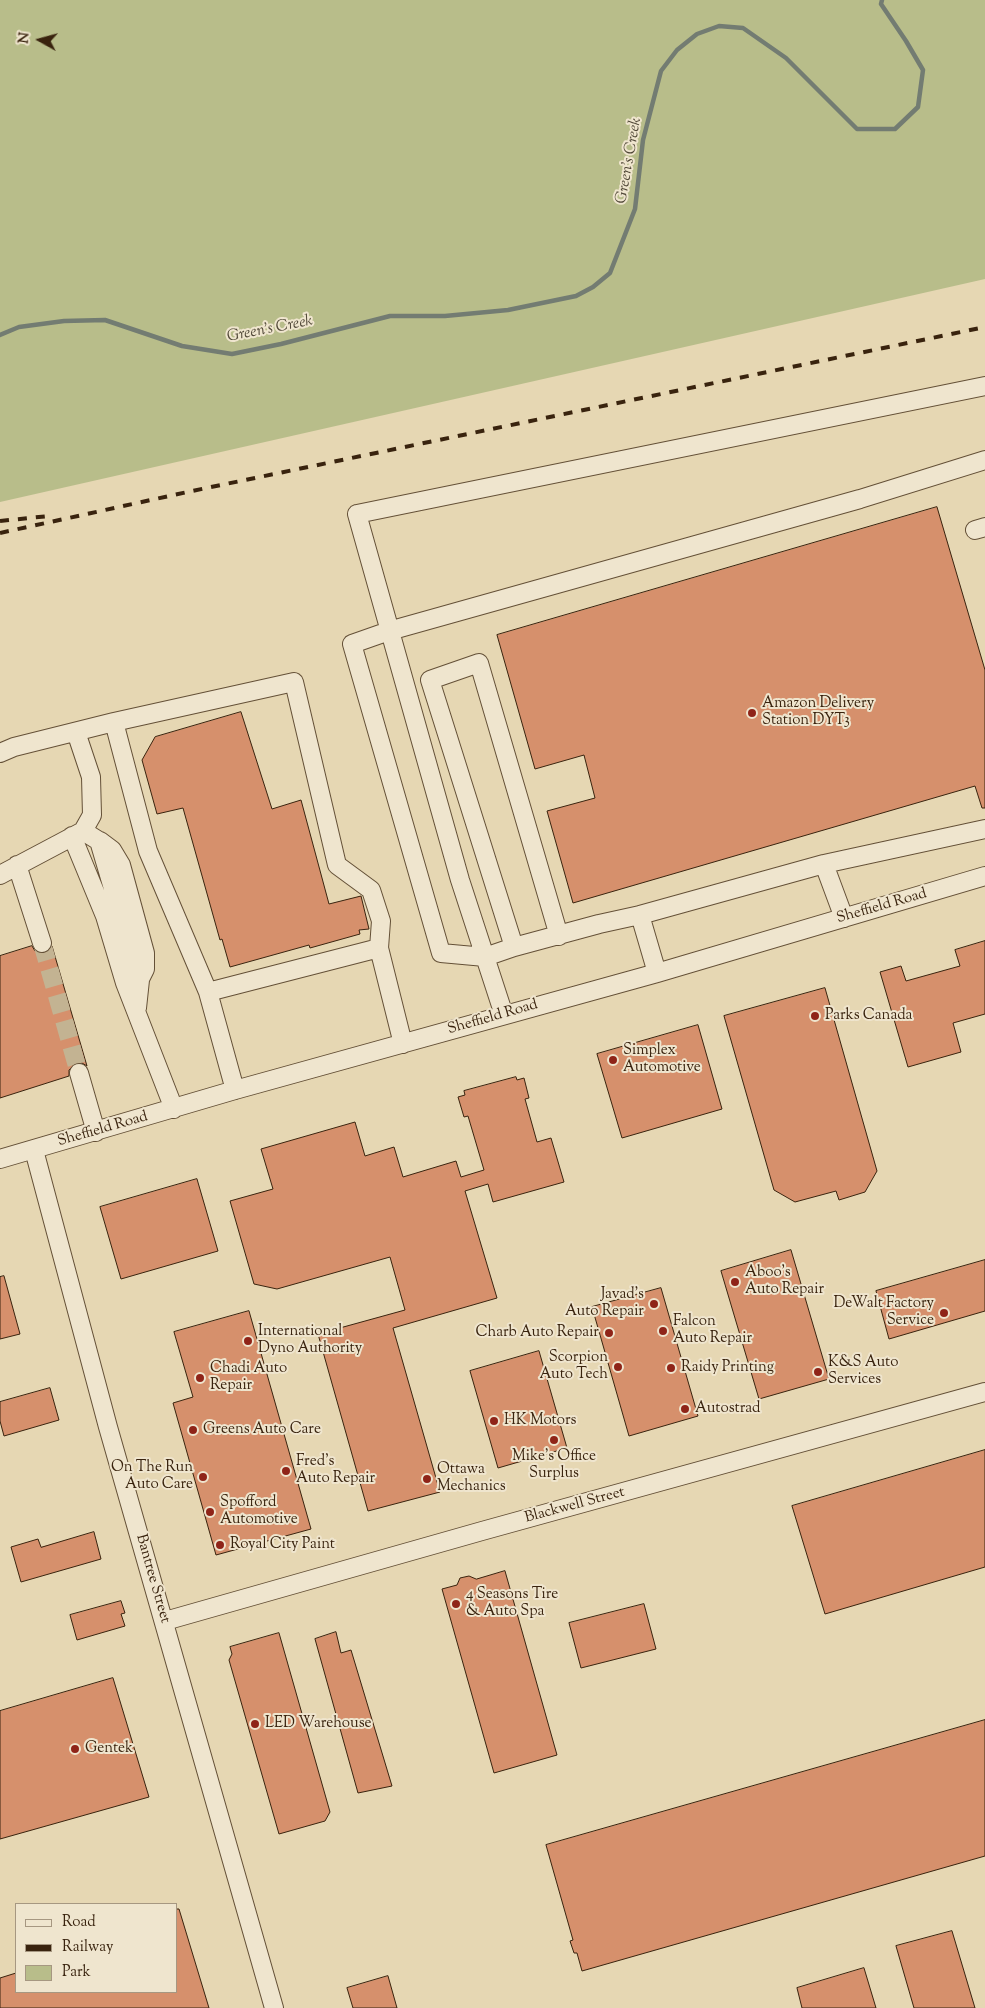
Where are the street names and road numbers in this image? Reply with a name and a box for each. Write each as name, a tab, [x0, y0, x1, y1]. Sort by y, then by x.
street label: Sheffield Road	[835, 886, 929, 928]
street label: Sheffield Road	[446, 997, 540, 1039]
street label: Sheffield Road	[56, 1109, 150, 1151]
street label: Blackwell Street	[523, 1484, 627, 1528]
street label: Bantree Street	[131, 1532, 173, 1626]

